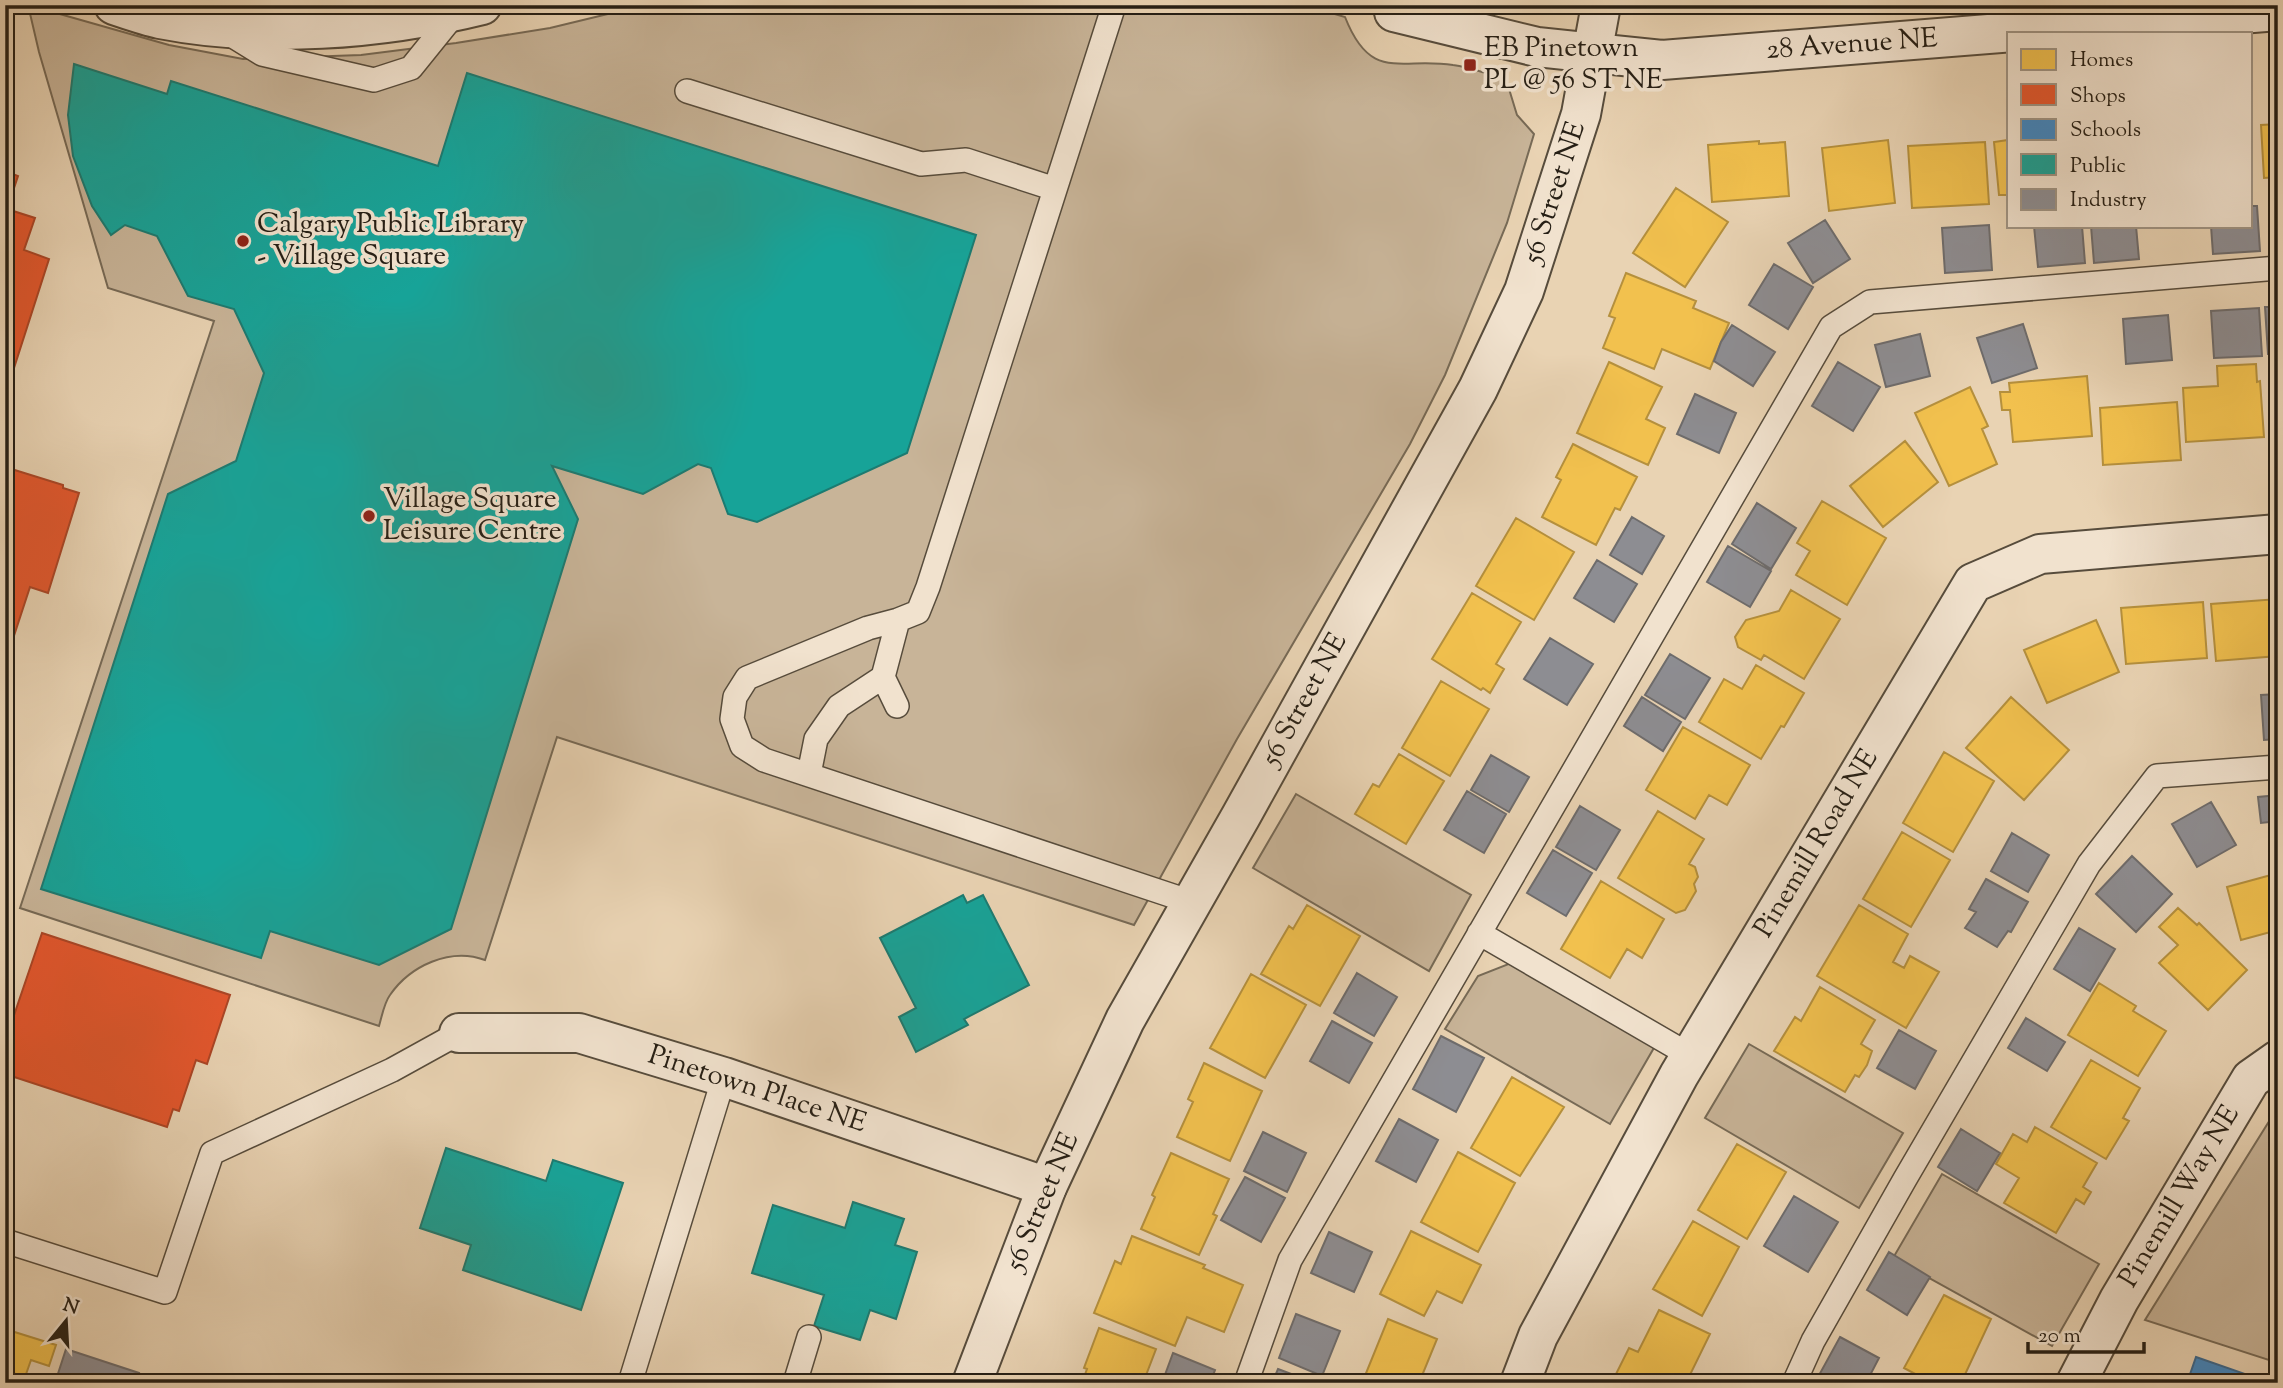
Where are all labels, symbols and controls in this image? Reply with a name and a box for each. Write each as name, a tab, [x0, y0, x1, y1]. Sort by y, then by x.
street label: 28 Avenue NE	[1765, 19, 1939, 71]
place label: EB Pinetown PL @ 56 ST NE	[1484, 29, 1663, 101]
legend	[2007, 32, 2252, 228]
text: Homes	[2070, 46, 2133, 76]
marker: EB Pinetown PL @ 56 ST NE	[1462, 57, 1478, 73]
text: Shops	[2070, 82, 2126, 112]
text: Schools	[2070, 116, 2141, 146]
street label: 56 Street NE	[1513, 117, 1597, 271]
text: Public	[2070, 152, 2126, 182]
text: Industry	[2070, 186, 2147, 216]
place label: Calgary Public Library - Village Square	[257, 205, 524, 277]
marker: Calgary Public Library - Village Square	[235, 233, 251, 249]
place label: Village Square Leisure Centre	[383, 480, 562, 552]
marker: Village Square Leisure Centre	[361, 508, 377, 524]
street label: 56 Street NE	[1251, 626, 1358, 776]
street label: Pinemill Road NE	[1745, 742, 1889, 946]
street label: Pinetown Place NE	[643, 1036, 871, 1144]
street label: Pinemill Way NE	[2110, 1098, 2250, 1296]
street label: 56 Street NE	[995, 1126, 1090, 1279]
north arrow	[32, 1286, 102, 1356]
text: N	[59, 1292, 82, 1322]
scale bar	[2028, 1311, 2143, 1355]
text: 20 m	[2038, 1322, 2081, 1352]

